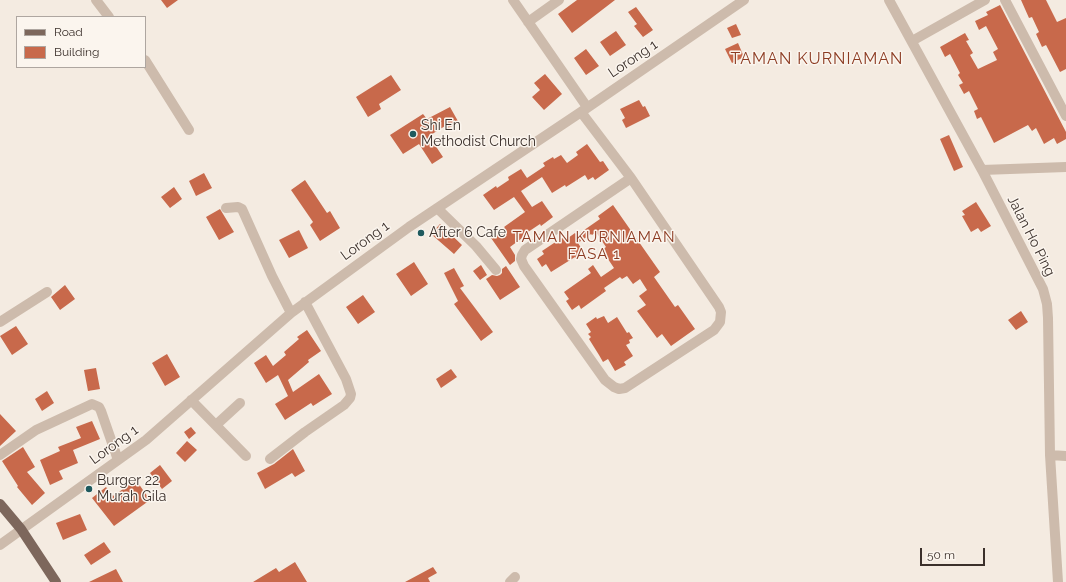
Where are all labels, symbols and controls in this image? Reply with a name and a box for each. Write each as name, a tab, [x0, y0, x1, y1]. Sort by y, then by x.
legend	[16, 16, 146, 68]
text: Road	[54, 25, 83, 39]
street label: Lorong 1	[605, 36, 661, 82]
text: Building	[54, 45, 100, 59]
district label: TAMAN KURNIAMAN	[731, 49, 903, 69]
place label: Shi En Methodist Church	[421, 118, 536, 150]
marker: Shi En Methodist Church	[408, 129, 418, 139]
street label: Jalan Ho Ping	[1004, 193, 1058, 279]
street label: Lorong 1	[338, 218, 392, 264]
place label: After 6 Cafe	[429, 225, 506, 241]
marker: After 6 Cafe	[416, 228, 426, 238]
district label: TAMAN KURNIAMAN FASA 1	[512, 228, 676, 263]
street label: Lorong 1	[87, 422, 141, 468]
place label: Burger 22 Murah Gila	[97, 473, 166, 506]
marker: Burger 22 Murah Gila	[84, 484, 94, 494]
scale bar	[922, 540, 987, 566]
text: 50 m	[927, 548, 955, 562]

